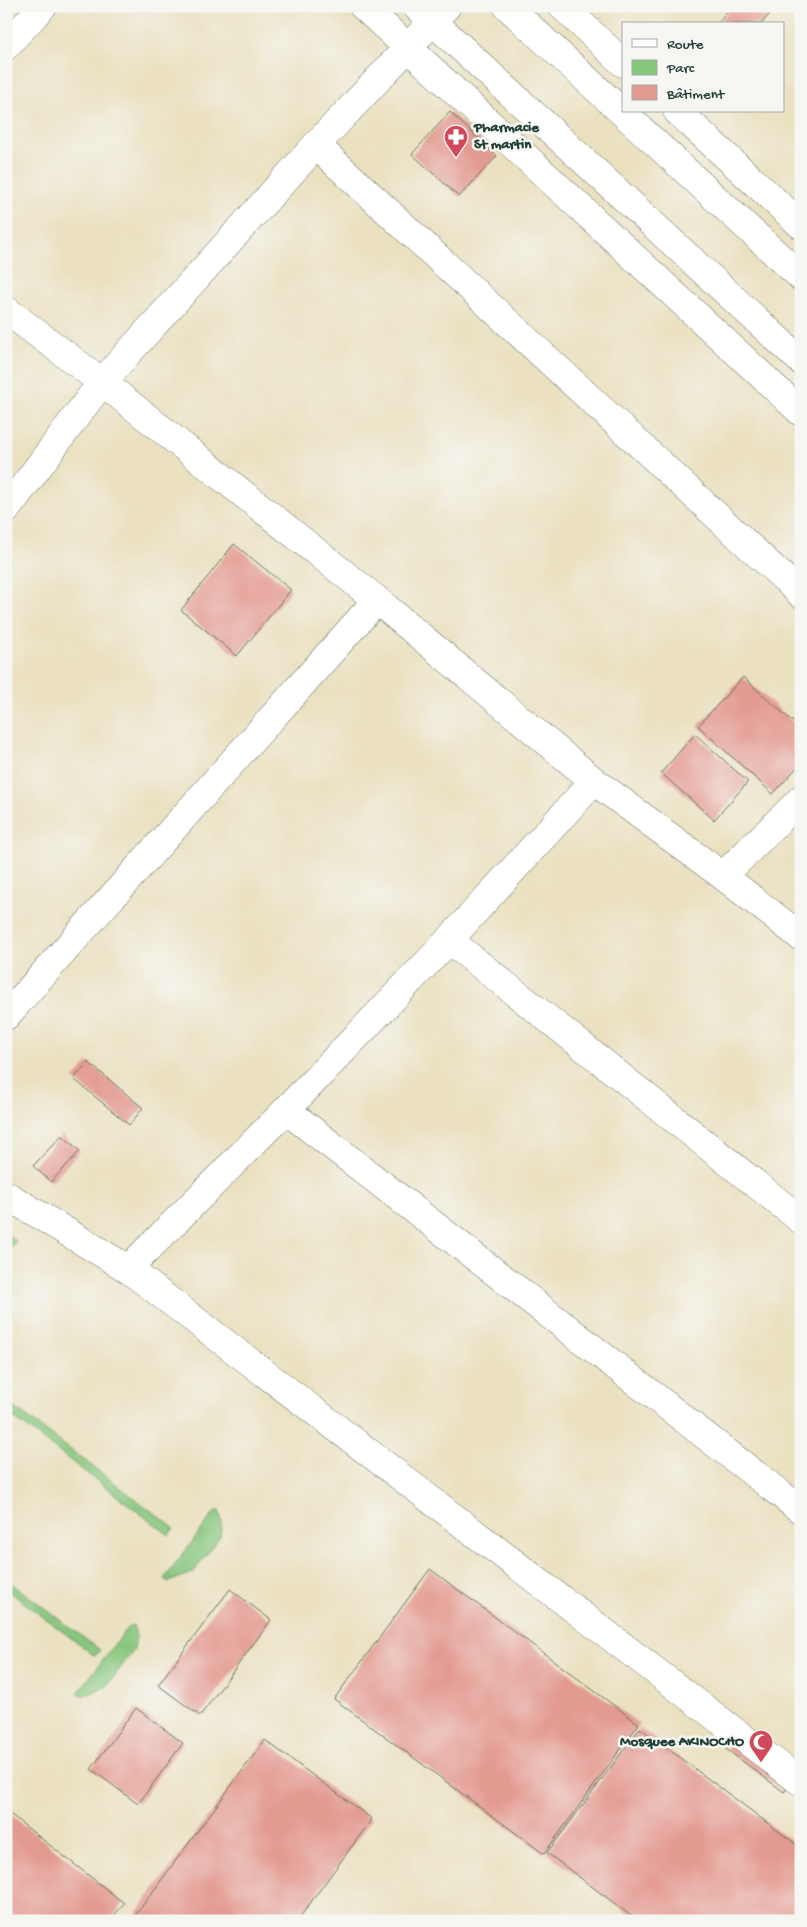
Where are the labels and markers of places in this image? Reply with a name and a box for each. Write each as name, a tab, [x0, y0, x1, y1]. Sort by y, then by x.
place label: Pharmacie St martin	[473, 119, 540, 154]
pharmacy icon: Pharmacie St martin	[443, 124, 469, 158]
mosque icon: Mosquee AKINOCHO	[748, 1729, 774, 1763]
place label: Mosquee AKINOCHO	[620, 1733, 745, 1751]

